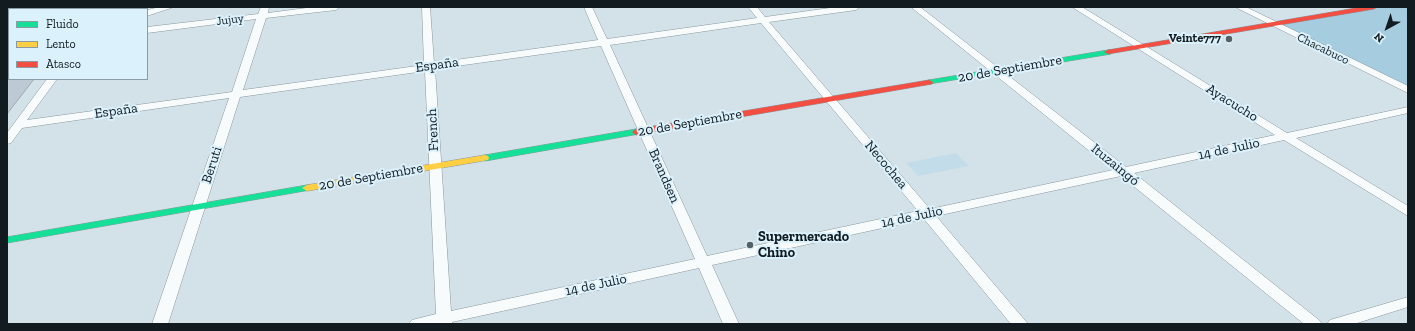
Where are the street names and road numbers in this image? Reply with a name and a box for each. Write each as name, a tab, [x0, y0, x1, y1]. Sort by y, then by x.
street label: Jujuy	[215, 11, 245, 29]
street label: Chacabuco	[1294, 30, 1352, 68]
street label: 20 de Septiembre	[957, 52, 1063, 86]
street label: España	[414, 54, 460, 76]
street label: Ayacucho	[1203, 80, 1261, 126]
street label: España	[93, 100, 139, 122]
street label: 20 de Septiembre	[637, 106, 743, 140]
street label: French	[423, 108, 443, 152]
street label: 14 de Julio	[1197, 134, 1261, 164]
street label: Necochea	[861, 137, 911, 193]
street label: Ituzaingó	[1087, 140, 1143, 190]
street label: Beruti	[198, 144, 226, 186]
street label: Brandsen	[645, 146, 683, 206]
street label: 20 de Septiembre	[318, 160, 424, 194]
street label: 14 de Julio	[880, 202, 944, 232]
street label: 14 de Julio	[564, 270, 628, 300]

